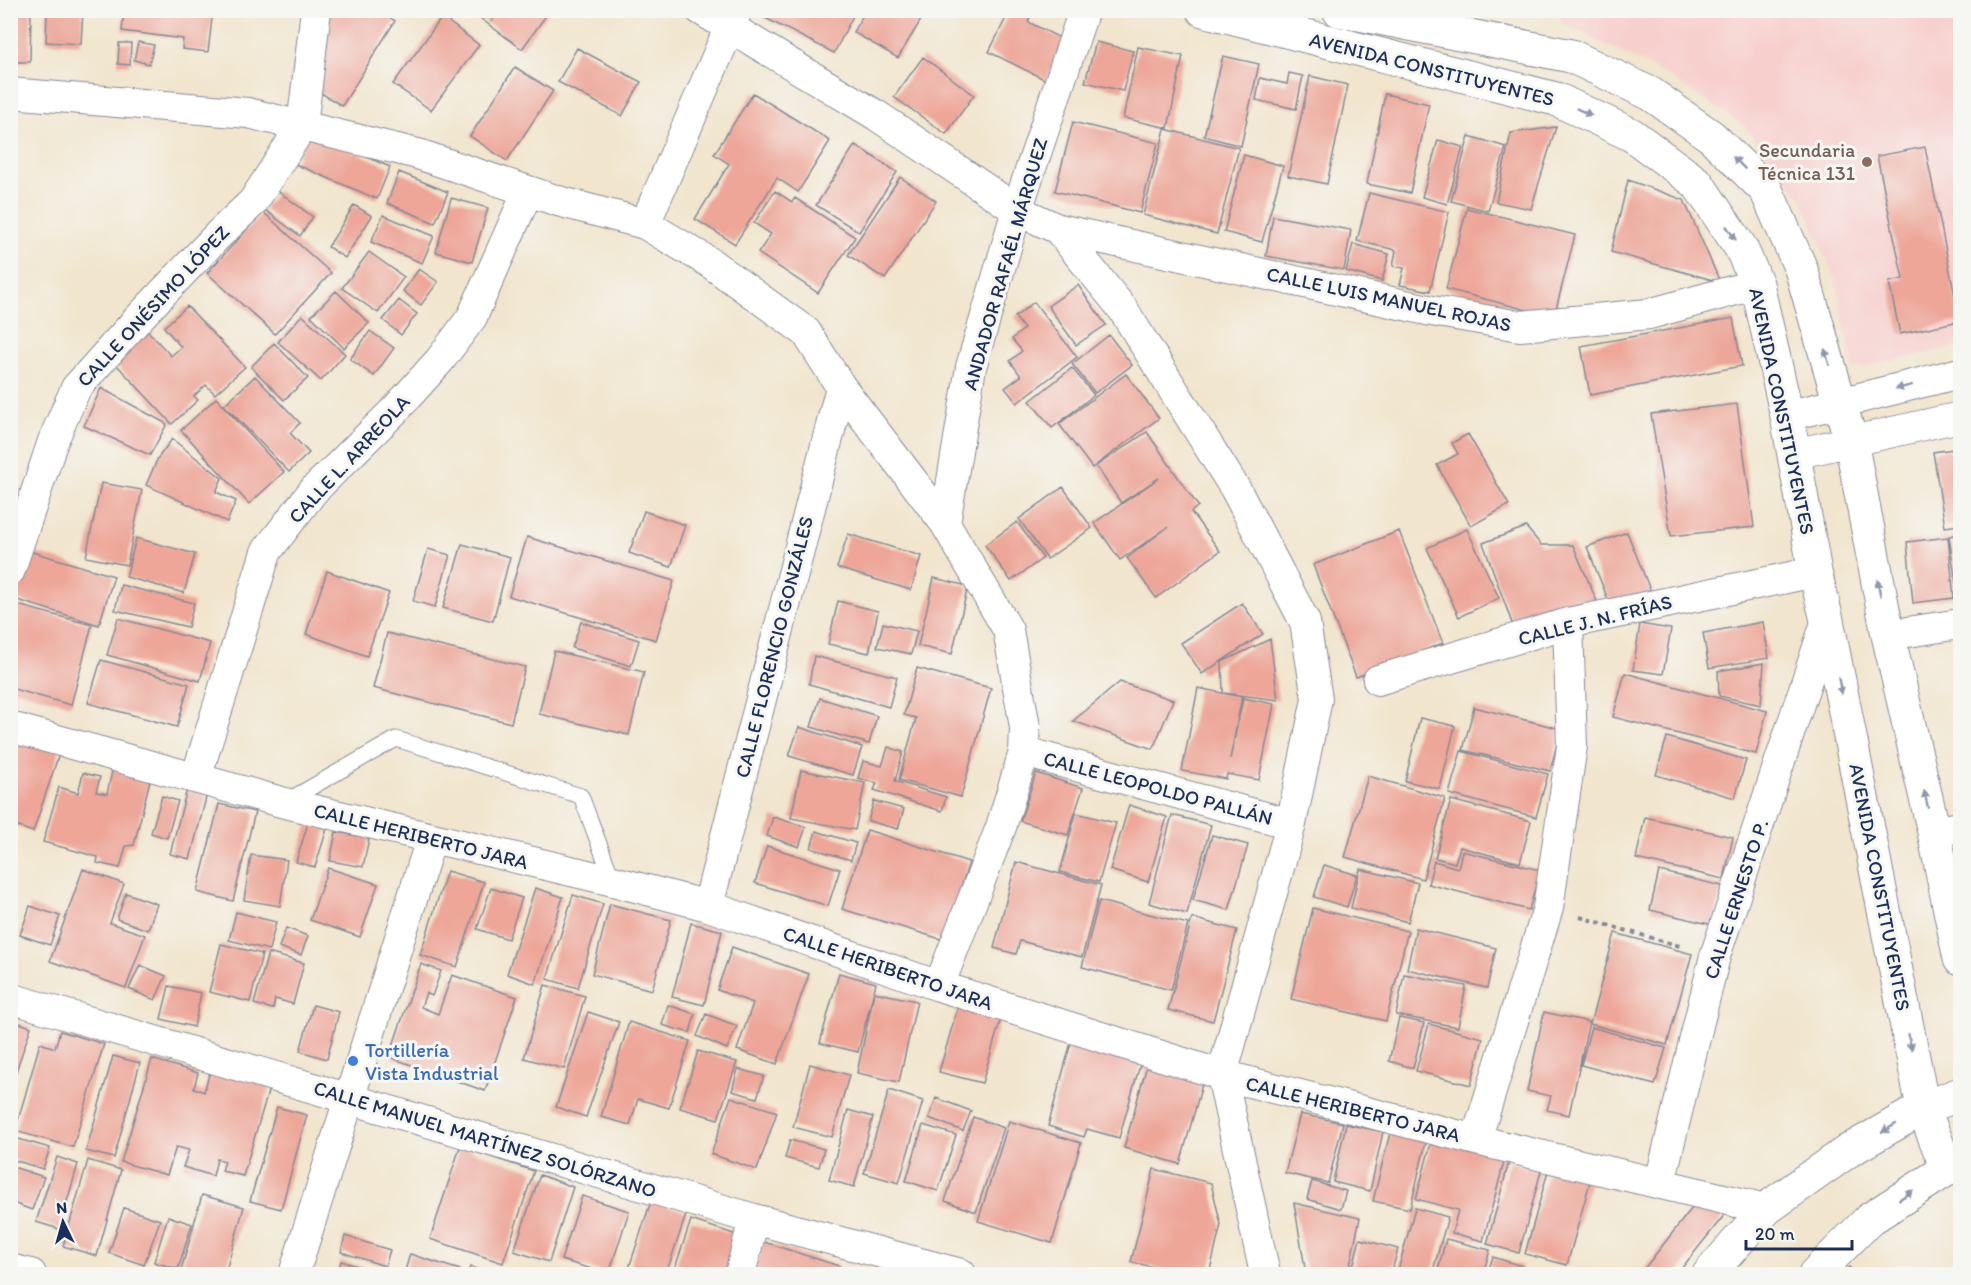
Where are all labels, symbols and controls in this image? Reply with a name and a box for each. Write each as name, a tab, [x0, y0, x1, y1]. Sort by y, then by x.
street label: AVENIDA CONSTITUYENTES	[1307, 27, 1557, 111]
one-way arrow	[1575, 108, 1592, 117]
street label: ANDADOR RAFAÉL MÁRQUEZ	[957, 134, 1053, 393]
place label: Secundaria Técnica 131	[1758, 138, 1855, 185]
marker: Secundaria Técnica 131	[1860, 155, 1874, 169]
one-way arrow	[1732, 157, 1746, 171]
street label: CALLE ONÉSIMO LÓPEZ	[72, 220, 234, 392]
one-way arrow	[1725, 225, 1737, 241]
street label: CALLE LUIS MANUEL ROJAS	[1264, 261, 1514, 337]
street label: AVENIDA CONSTITUYENTES	[1744, 286, 1820, 536]
one-way arrow	[1822, 348, 1831, 366]
one-way arrow	[1895, 383, 1913, 393]
street label: CALLE L. ARREOLA	[283, 390, 415, 528]
street label: CALLE FLORENCIO GONZÁLES	[730, 514, 818, 780]
one-way arrow	[1874, 578, 1883, 597]
street label: CALLE J. N. FRÍAS	[1516, 589, 1674, 651]
one-way arrow	[1836, 677, 1845, 696]
street label: CALLE LEOPOLDO PALLÁN	[1041, 746, 1275, 830]
street label: AVENIDA CONSTITUYENTES	[1844, 761, 1916, 1013]
one-way arrow	[1921, 789, 1931, 808]
street label: CALLE HERIBERTO JARA	[311, 798, 531, 874]
street label: CALLE ERNESTO P.	[1699, 816, 1773, 982]
street label: CALLE HERIBERTO JARA	[780, 921, 996, 1015]
one-way arrow	[1906, 1033, 1915, 1052]
place label: Tortillería Vista Industrial	[365, 1038, 499, 1085]
marker: Tortillería Vista Industrial	[346, 1054, 360, 1068]
street label: CALLE HERIBERTO JARA	[1243, 1071, 1463, 1147]
street label: CALLE MANUEL MARTÍNEZ SOLÓRZANO	[311, 1075, 659, 1203]
one-way arrow	[1881, 1122, 1897, 1133]
one-way arrow	[1898, 1189, 1914, 1201]
north arrow	[33, 1192, 93, 1252]
text: N	[56, 1198, 68, 1217]
scale bar	[1746, 1213, 1852, 1251]
text: 20 m	[1755, 1223, 1795, 1245]

